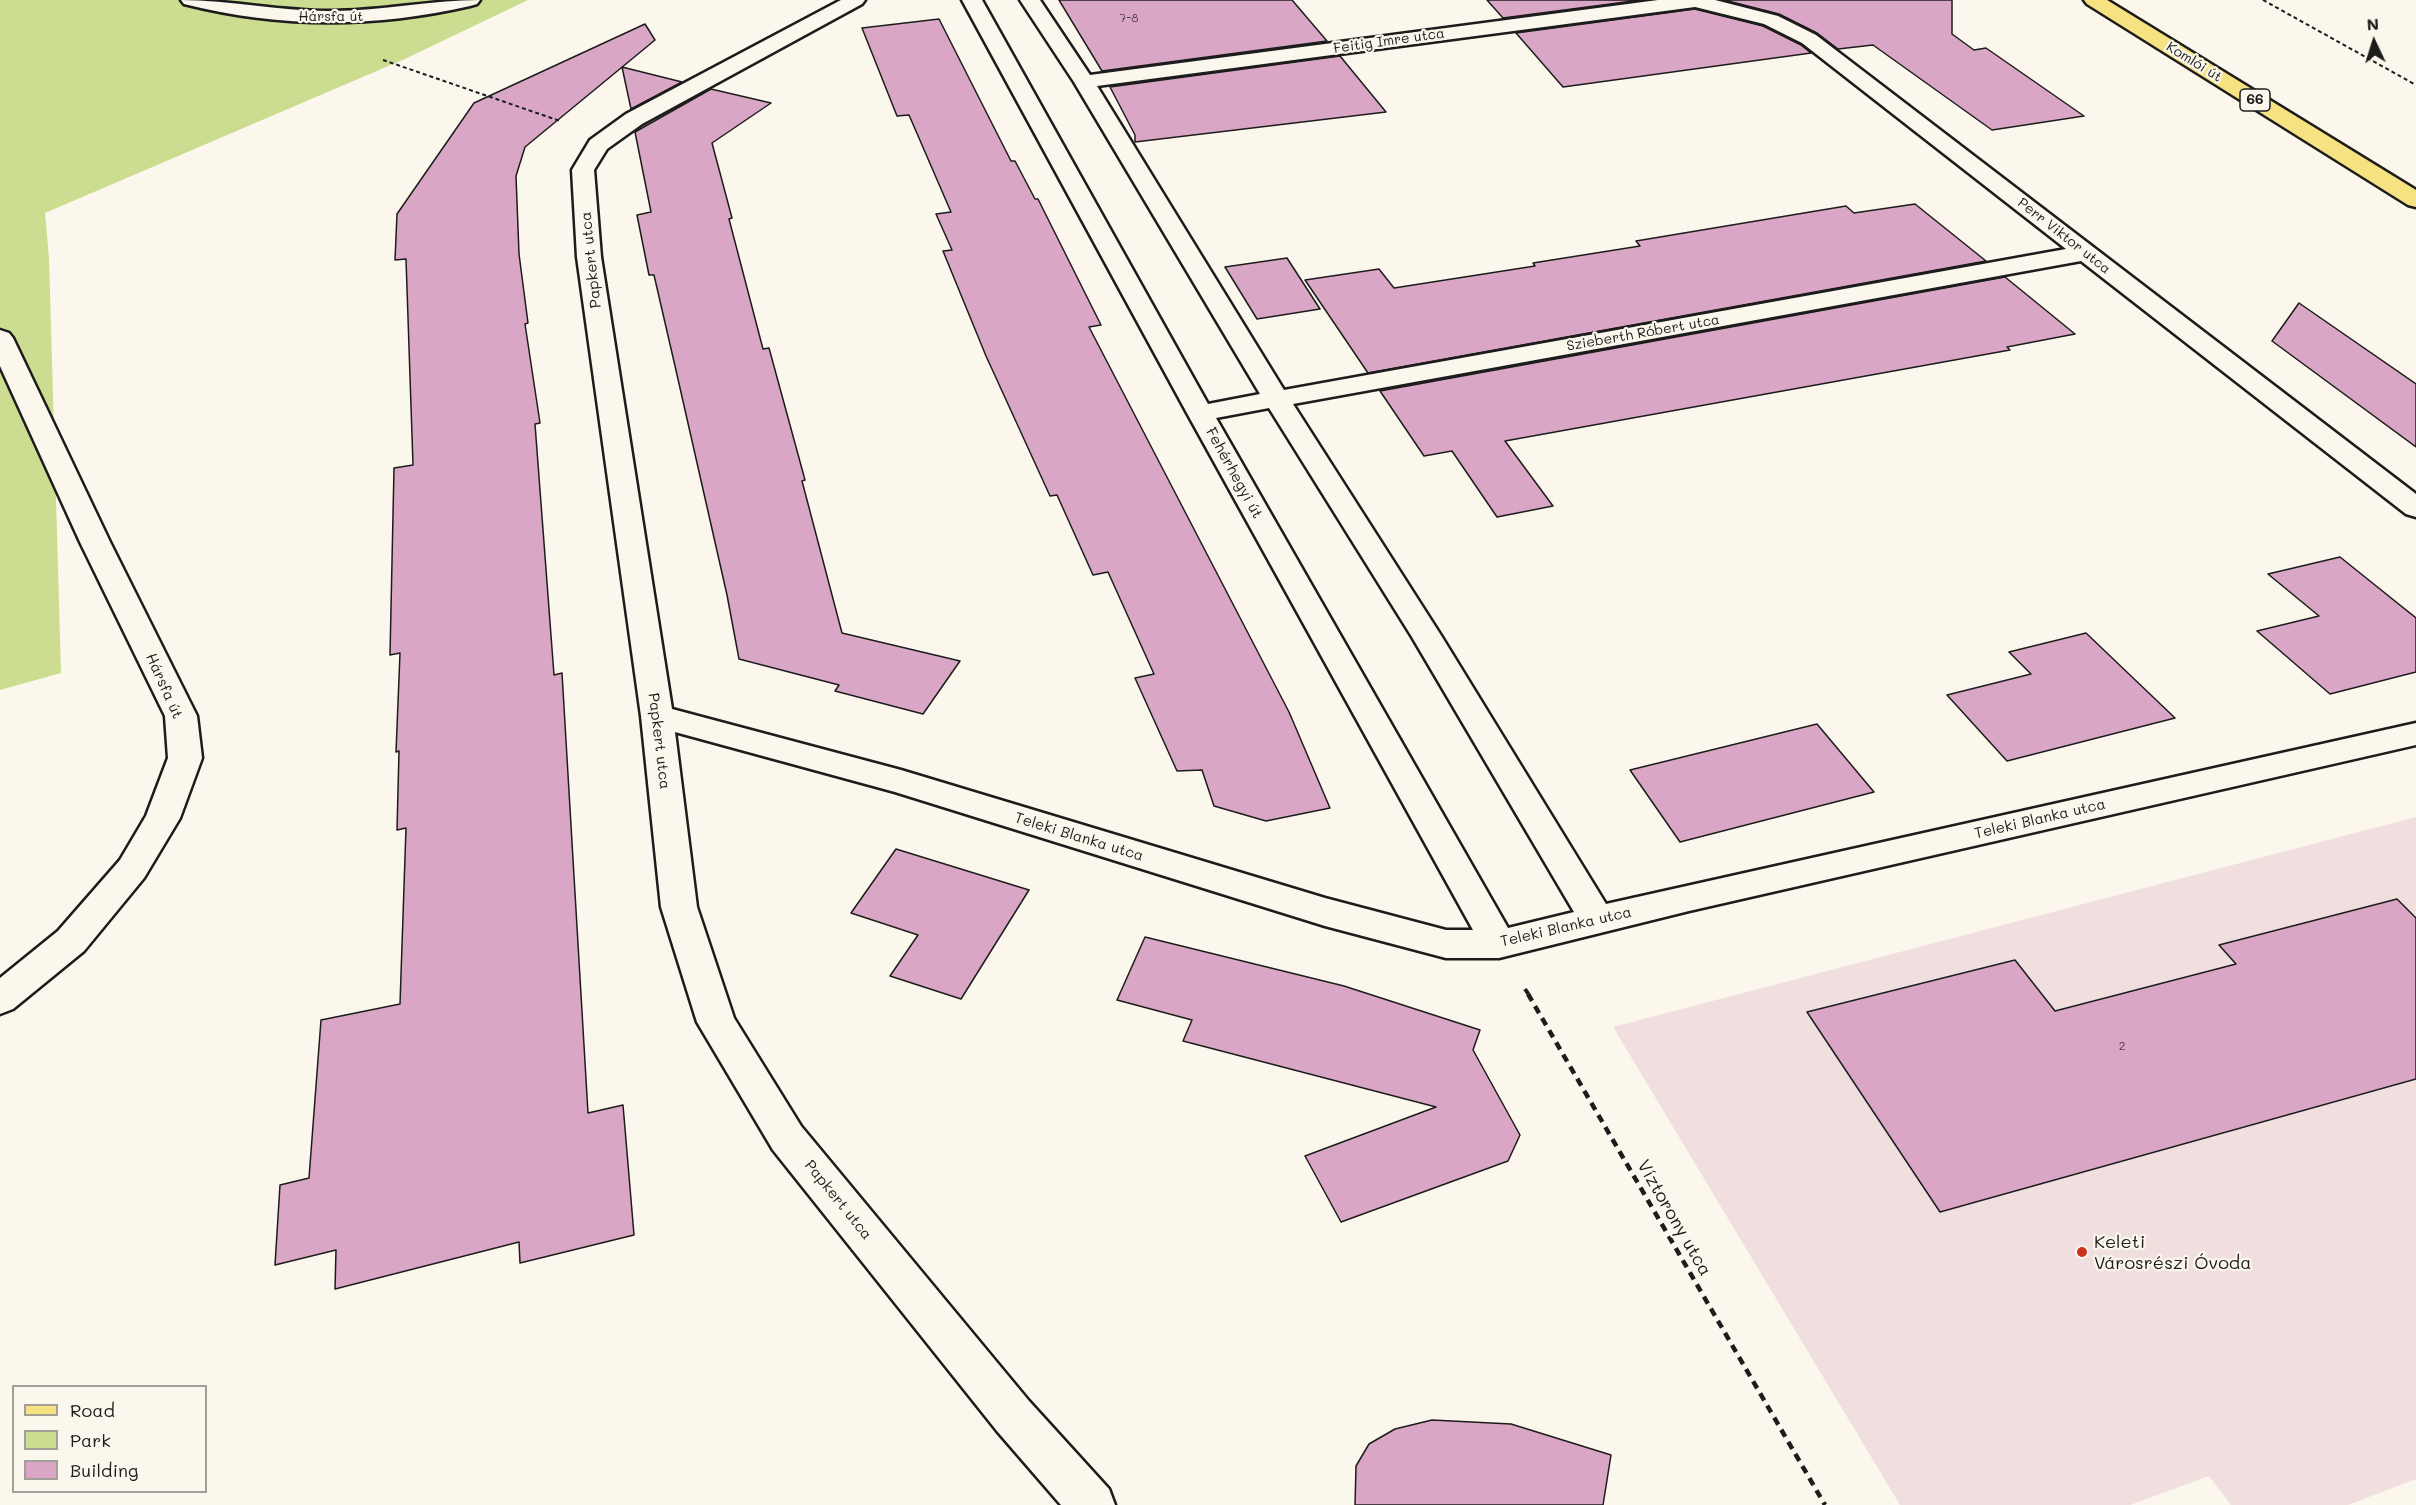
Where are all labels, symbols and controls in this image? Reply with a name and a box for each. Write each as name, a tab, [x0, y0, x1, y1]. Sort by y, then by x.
street label: Hársfa út	[298, 9, 364, 25]
house number: 7-8	[1120, 11, 1138, 25]
north arrow	[2344, 12, 2404, 72]
text: N	[2366, 13, 2380, 34]
street label: Feitig Imre utca	[1332, 25, 1446, 57]
street label: Komlói út	[2163, 38, 2225, 86]
road number: 66	[2240, 89, 2270, 111]
street label: Perr Viktor utca	[2014, 195, 2114, 277]
street label: Papkert utca	[577, 211, 605, 309]
street label: Szieberth Róbert utca	[1565, 311, 1721, 355]
street label: Fehérhegyi út	[1202, 424, 1266, 522]
street label: Hársfa út	[142, 651, 186, 721]
street label: Papkert utca	[644, 692, 674, 790]
street label: Teleki Blanka utca	[1973, 795, 2107, 843]
street label: Teleki Blanka utca	[1012, 809, 1146, 865]
street label: Teleki Blanka utca	[1499, 903, 1633, 951]
house number: 2	[2119, 1039, 2125, 1053]
street label: Víztorony utca	[1632, 1156, 1716, 1280]
street label: Papkert utca	[801, 1157, 875, 1243]
place label: Keleti Városrészi Óvoda	[2094, 1231, 2251, 1274]
marker: Keleti Városrészi Óvoda	[2075, 1245, 2089, 1259]
legend	[12, 1385, 207, 1493]
text: Road	[70, 1398, 115, 1422]
text: Park	[70, 1428, 111, 1452]
text: Building	[70, 1458, 138, 1482]

